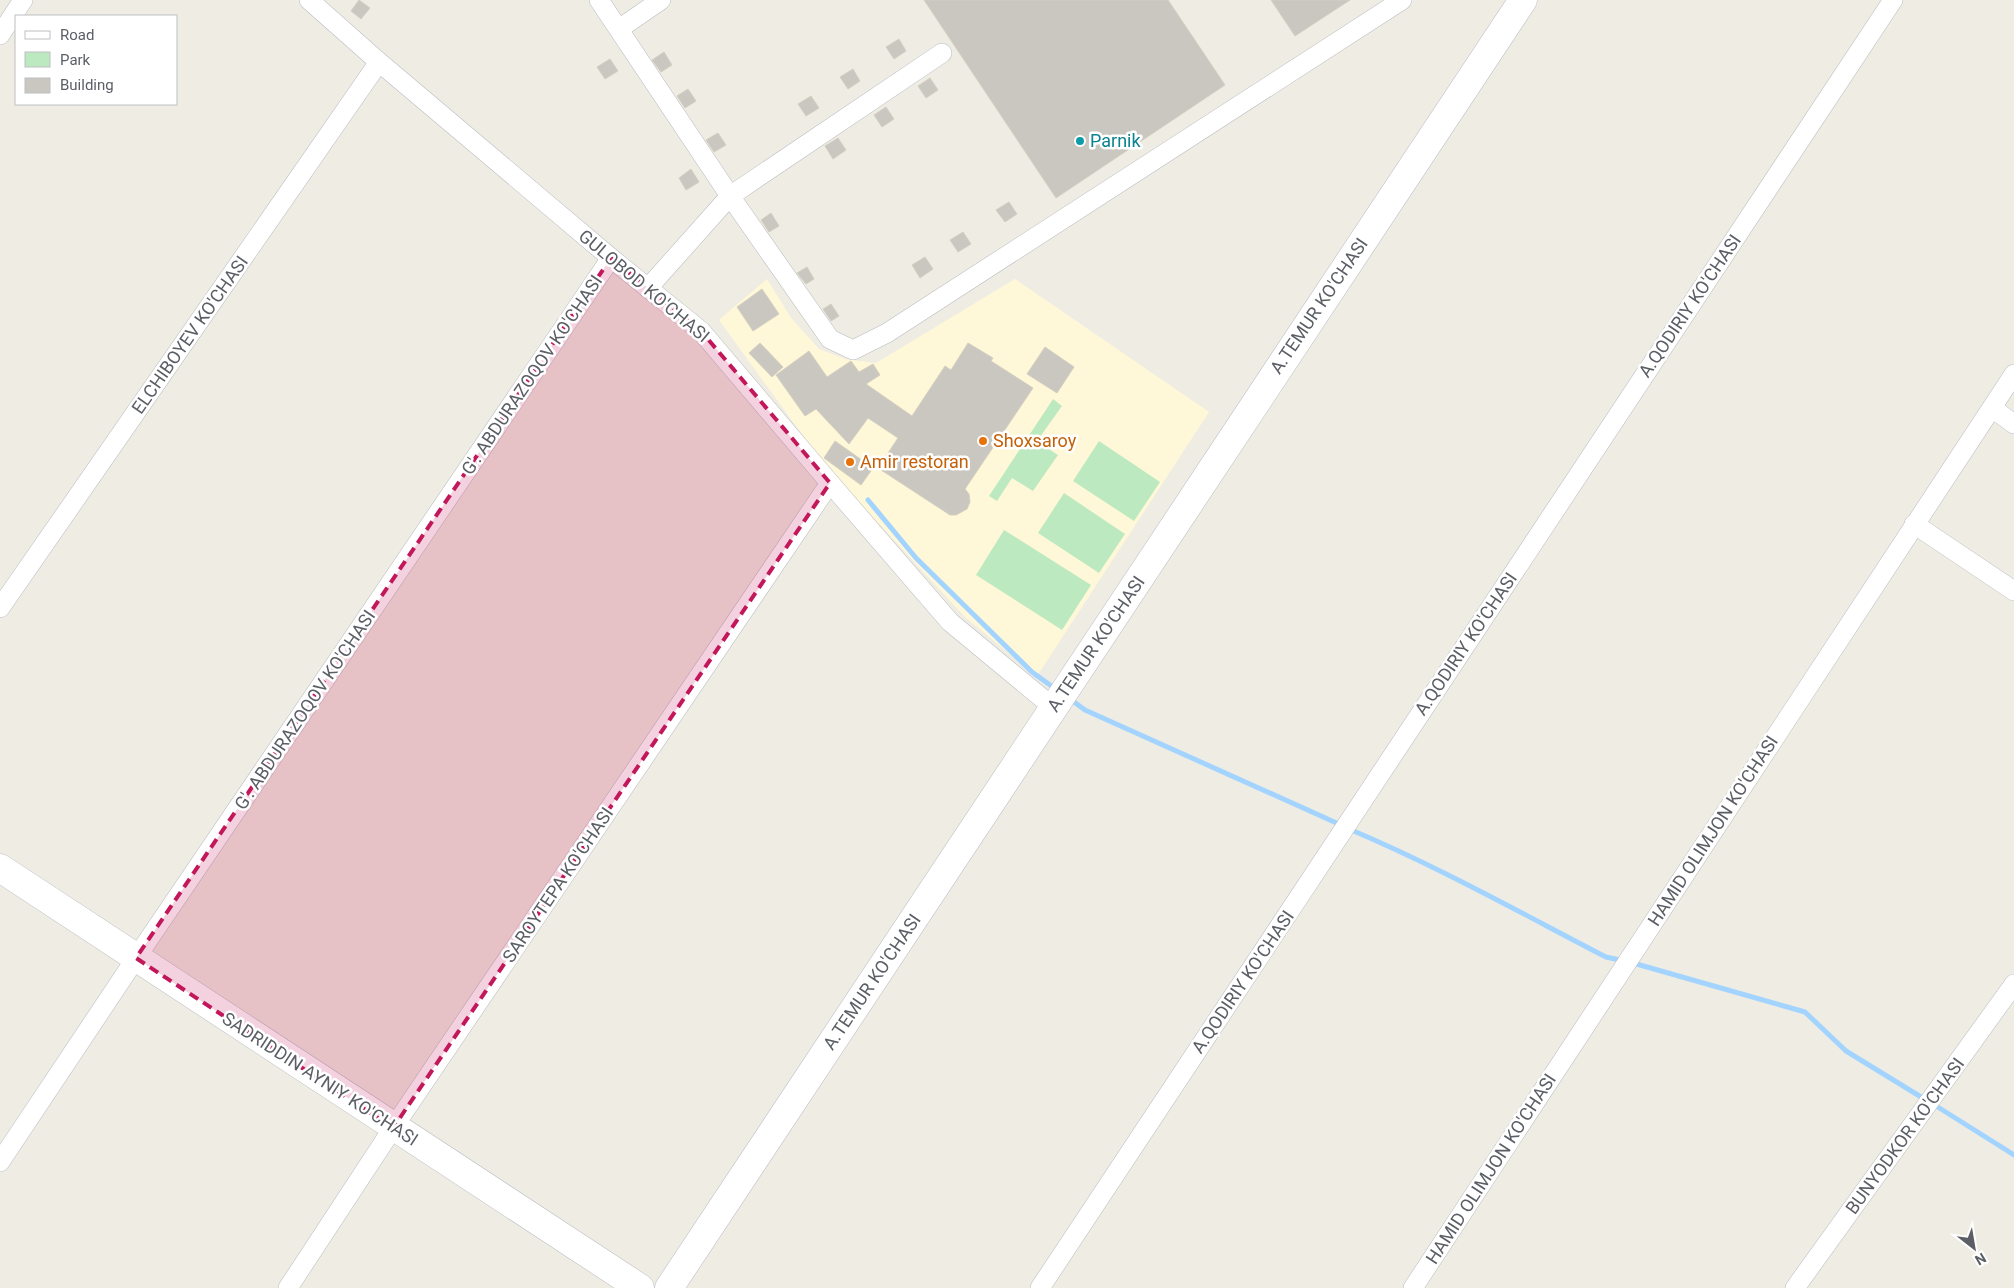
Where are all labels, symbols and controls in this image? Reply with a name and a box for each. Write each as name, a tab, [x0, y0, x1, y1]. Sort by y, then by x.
legend	[15, 15, 178, 105]
text: Road	[60, 26, 94, 44]
text: Park	[60, 51, 91, 69]
text: Building	[60, 76, 114, 94]
place label: Parnik	[1090, 130, 1141, 151]
marker: Parnik	[1074, 135, 1086, 147]
street label: GULOBOD KO'CHASI	[575, 225, 714, 346]
street label: A.QODIRIY KO'CHASI	[1634, 230, 1745, 381]
street label: A.TEMUR KO'CHASI	[1265, 234, 1372, 378]
street label: ELCHIBOYEV KO'CHASI	[127, 252, 252, 418]
street label: G'. ABDURAZOQOV KO'CHASI	[457, 271, 606, 478]
place label: Shoxsaroy	[993, 430, 1077, 451]
marker: Shoxsaroy	[977, 435, 989, 447]
place label: Amir restoran	[860, 451, 969, 472]
marker: Amir restoran	[844, 456, 856, 468]
street label: A.QODIRIY KO'CHASI	[1410, 568, 1521, 719]
street label: A.TEMUR KO'CHASI	[1042, 572, 1149, 716]
street label: G'. ABDURAZOQOV KO'CHASI	[230, 606, 379, 813]
street label: HAMID OLIMJON KO'CHASI	[1643, 732, 1782, 930]
street label: SAROYTEPA KO'CHASI	[498, 803, 617, 966]
street label: A.QODIRIY KO'CHASI	[1187, 906, 1298, 1057]
street label: A.TEMUR KO'CHASI	[818, 910, 925, 1054]
street label: SADRIDDIN AYNIY KO'CHASI	[218, 1007, 422, 1150]
street label: BUNYODKOR KO'CHASI	[1841, 1054, 1968, 1218]
street label: HAMID OLIMJON KO'CHASI	[1421, 1070, 1560, 1268]
north arrow	[1949, 1223, 1999, 1273]
text: N	[1972, 1250, 1989, 1269]

